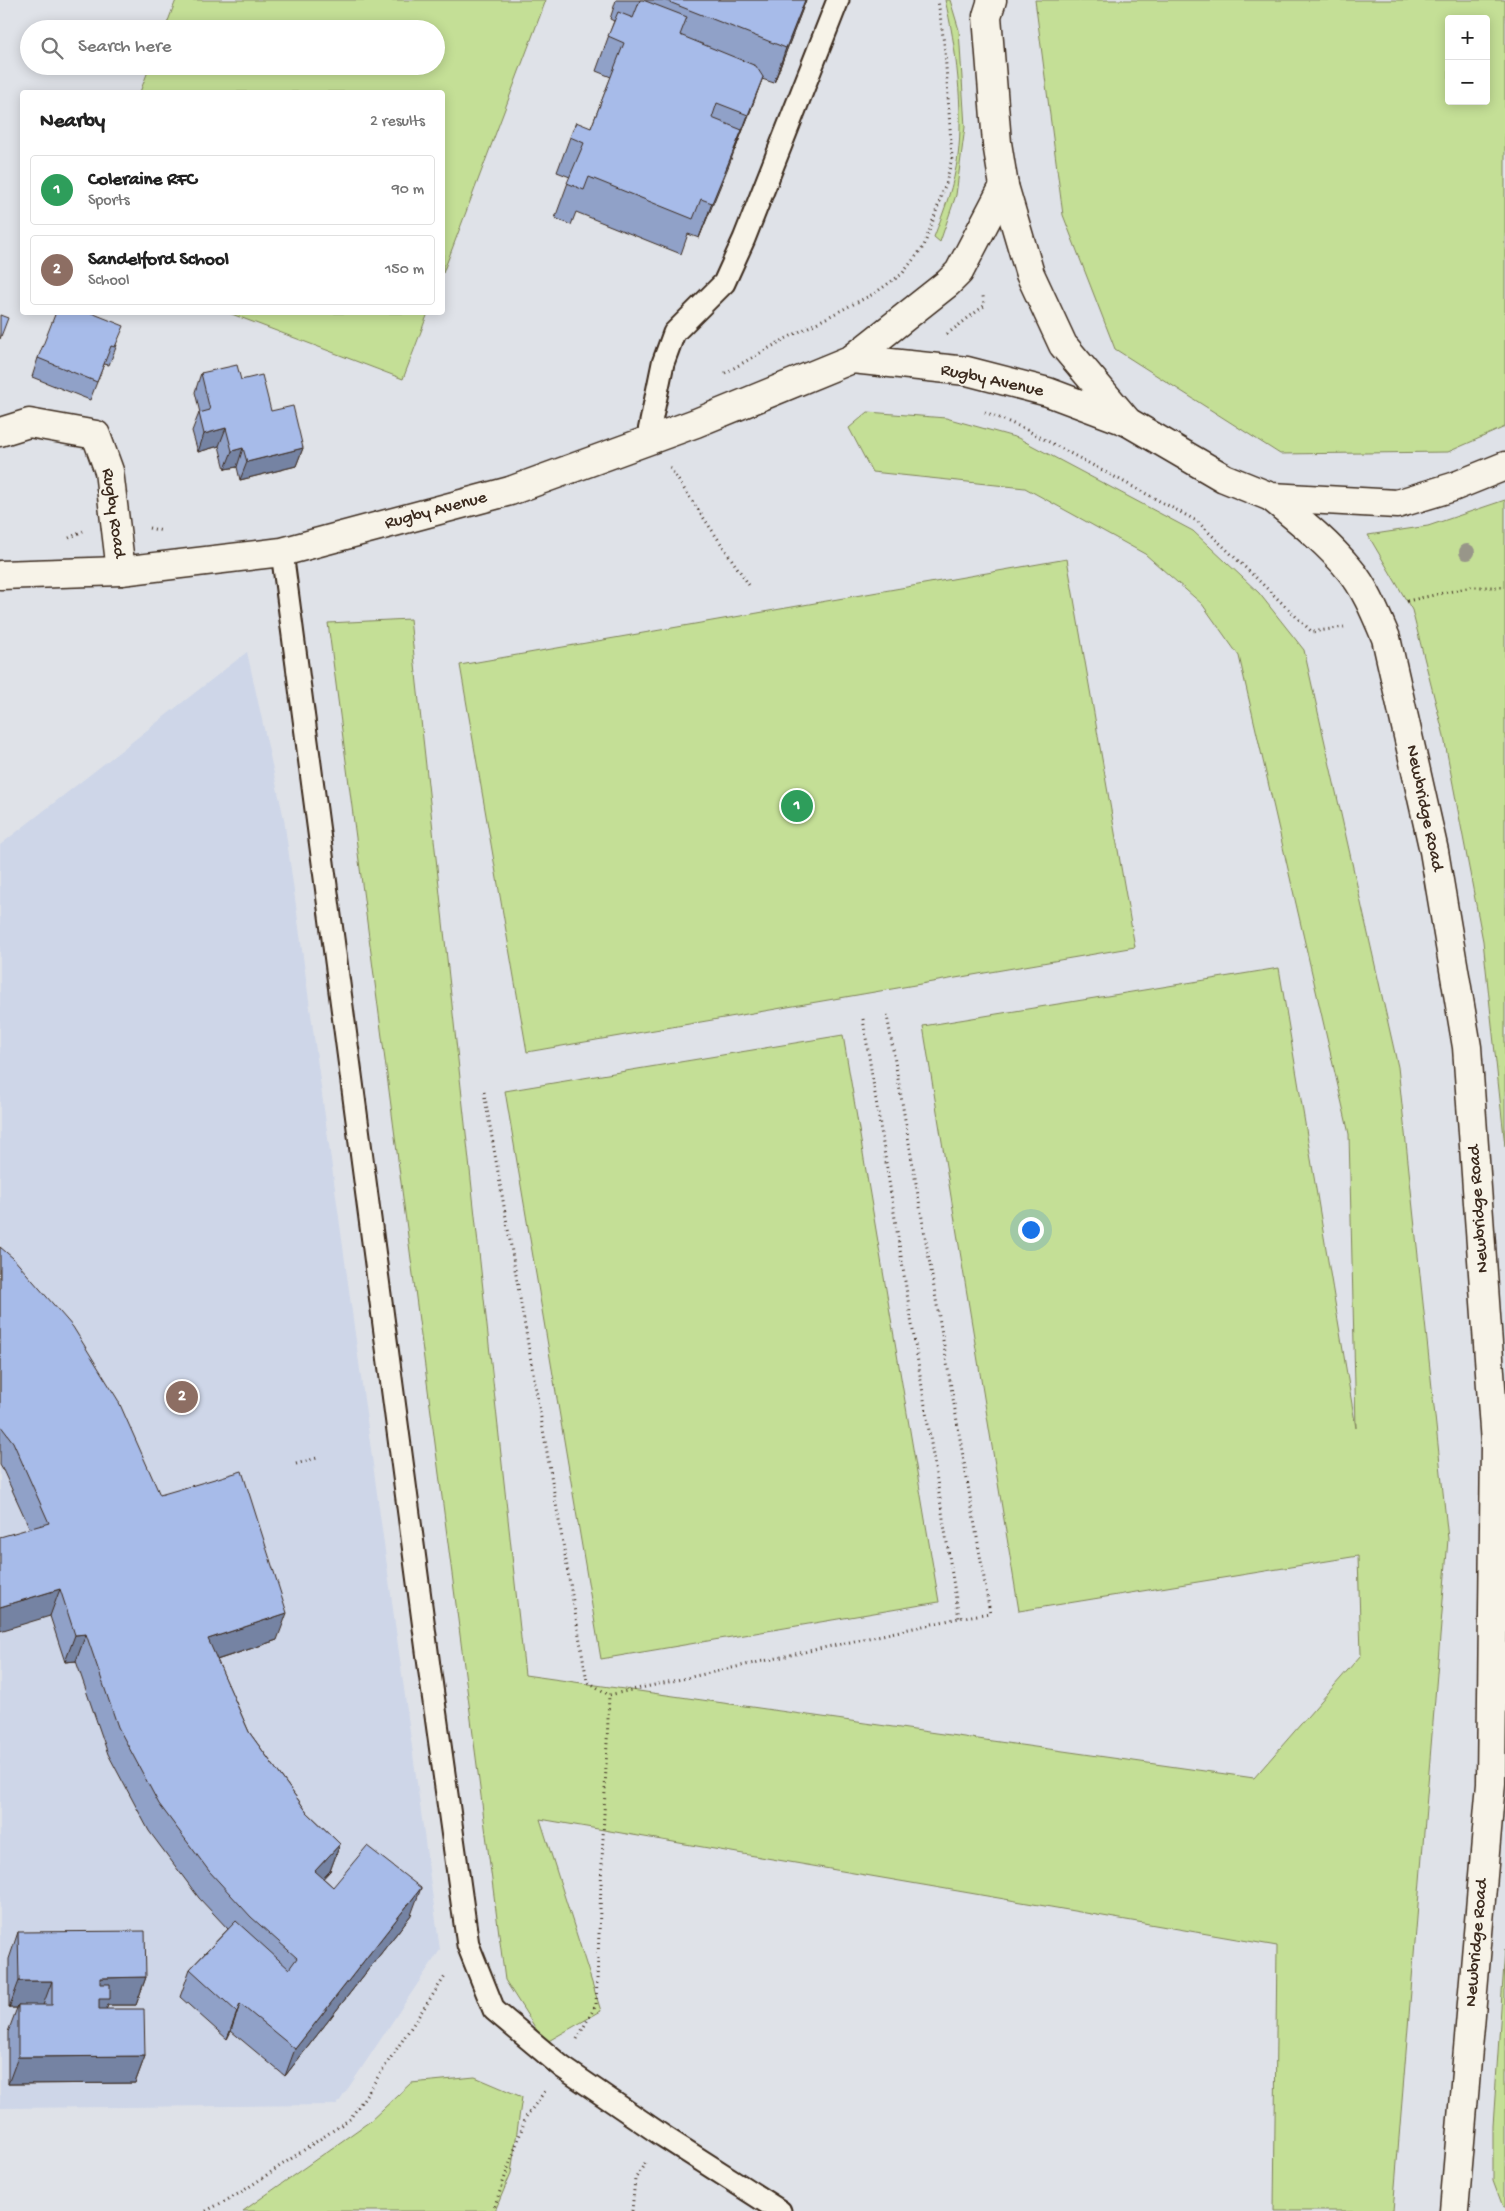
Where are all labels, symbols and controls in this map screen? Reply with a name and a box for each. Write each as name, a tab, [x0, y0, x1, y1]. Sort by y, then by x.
map controls	[1445, 15, 1490, 105]
button: +	[1445, 15, 1490, 60]
search box	[20, 20, 445, 75]
icon: search	[38, 34, 66, 62]
text: Search here	[78, 36, 172, 59]
button: −	[1445, 60, 1490, 105]
text: Nearby	[40, 110, 105, 135]
text: 2 results	[370, 113, 425, 132]
text: Coleraine RFC	[88, 169, 197, 192]
text: 1	[54, 181, 60, 200]
text: 90 m	[392, 181, 424, 200]
text: Sports	[88, 192, 130, 211]
text: Sandelford School	[88, 249, 229, 272]
text: 2	[53, 261, 61, 280]
text: 150 m	[385, 261, 424, 280]
text: School	[88, 272, 130, 291]
street label: Rugby Avenue	[939, 360, 1046, 402]
street label: Rugby Road	[96, 467, 130, 560]
street label: Rugby Avenue	[383, 487, 490, 535]
street label: Newbridge Road	[1400, 743, 1448, 874]
pin: 1	[781, 787, 813, 825]
street label: Newbridge Road	[1464, 1143, 1494, 1274]
your location	[1018, 1217, 1044, 1243]
pin: 2	[166, 1378, 198, 1416]
street label: Newbridge Road	[1461, 1877, 1493, 2008]

